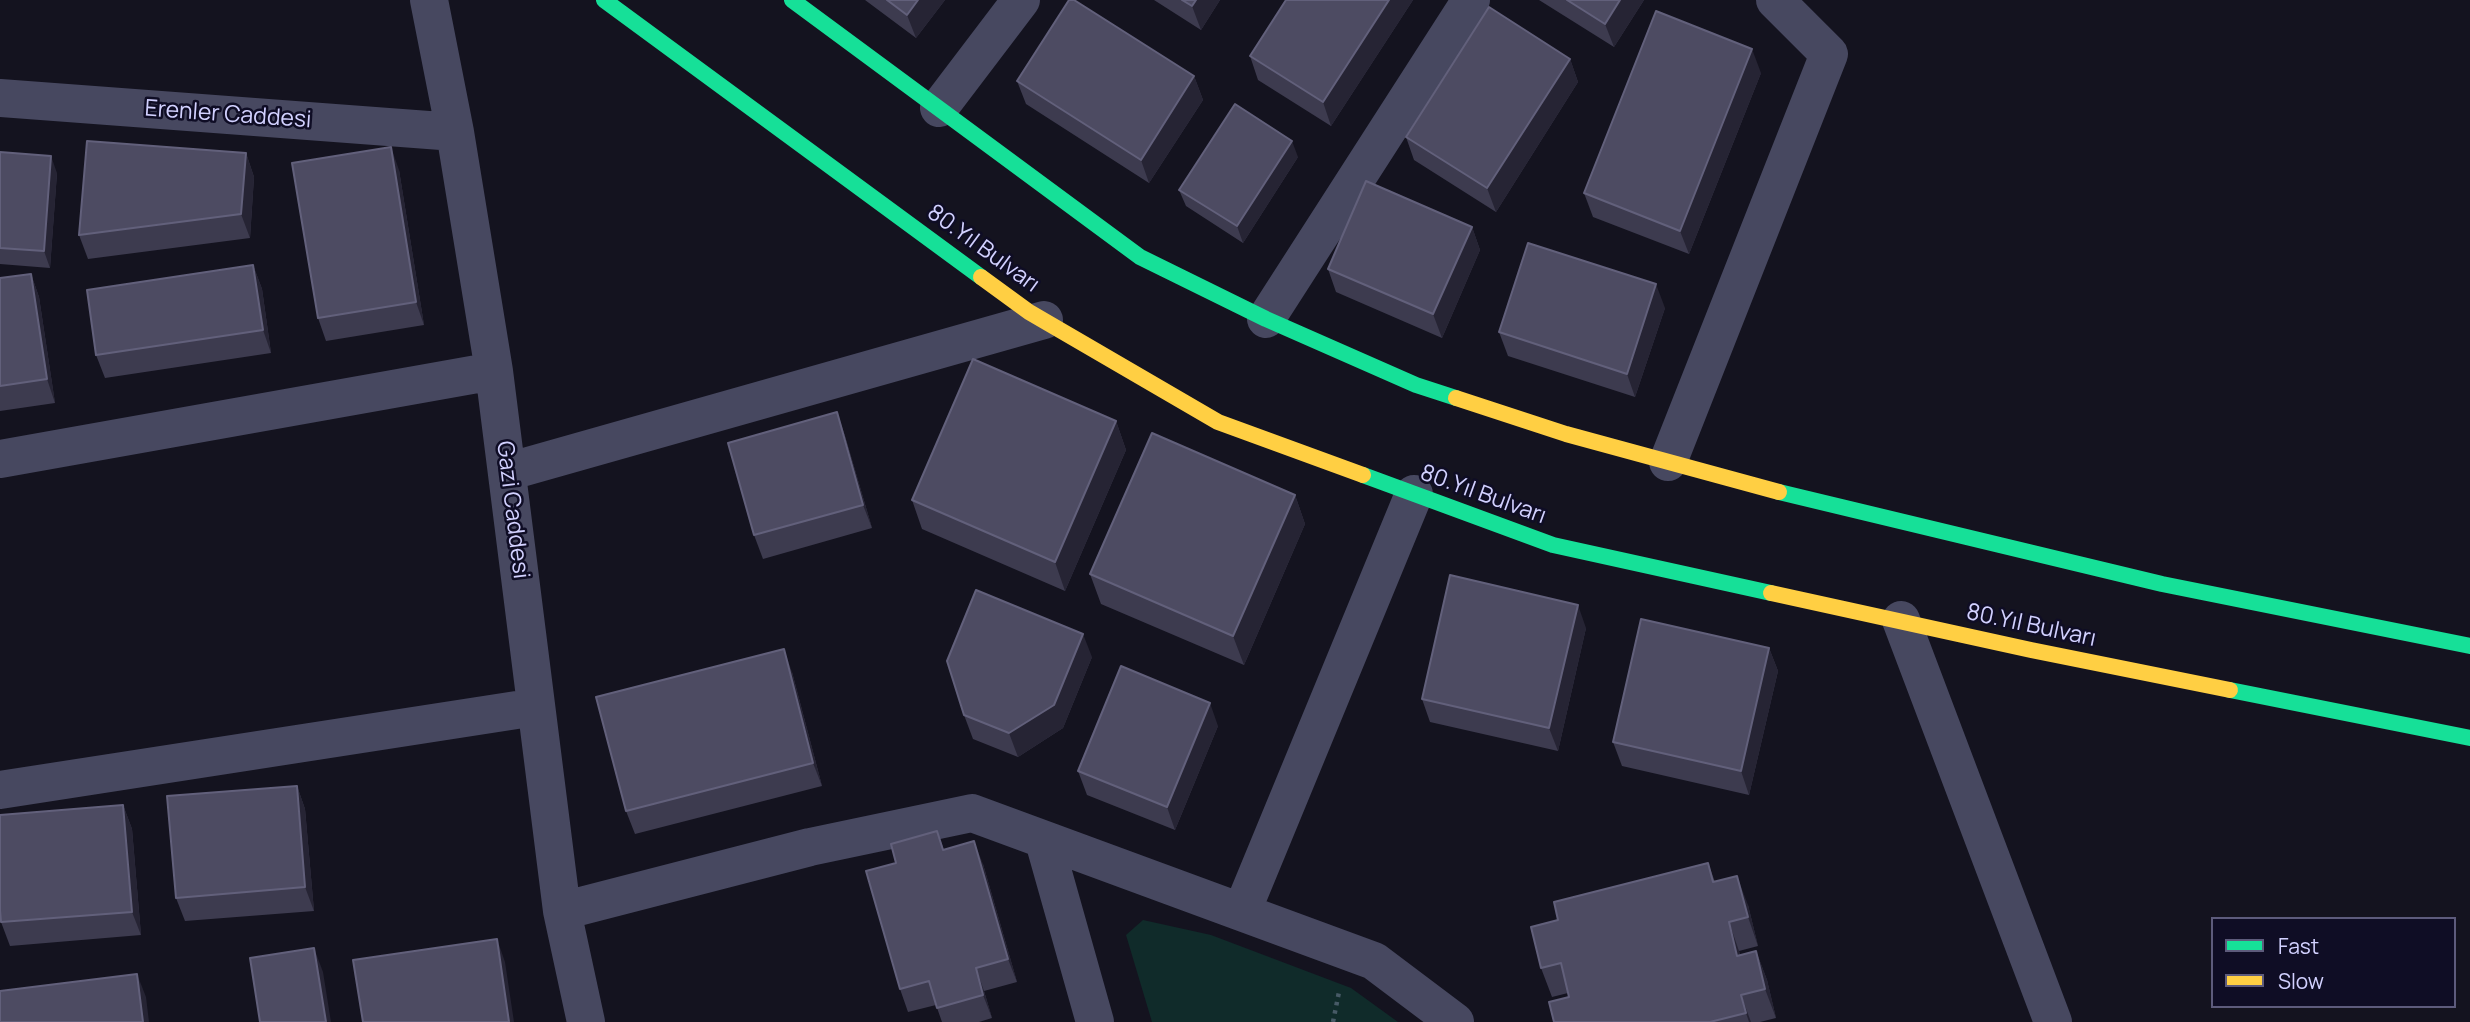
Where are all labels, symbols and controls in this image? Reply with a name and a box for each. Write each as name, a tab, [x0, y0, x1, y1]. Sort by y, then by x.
street label: Erenler Caddesi	[144, 95, 312, 135]
street label: 80.Yıl Bulvarı	[922, 199, 1044, 299]
street label: Gazi Caddesi	[490, 440, 534, 580]
street label: 80.Yıl Bulvarı	[1416, 459, 1550, 531]
street label: 80.Yıl Bulvarı	[1964, 599, 2098, 653]
legend	[2211, 917, 2456, 1008]
text: Fast	[2278, 932, 2319, 960]
text: Slow	[2278, 967, 2324, 995]

